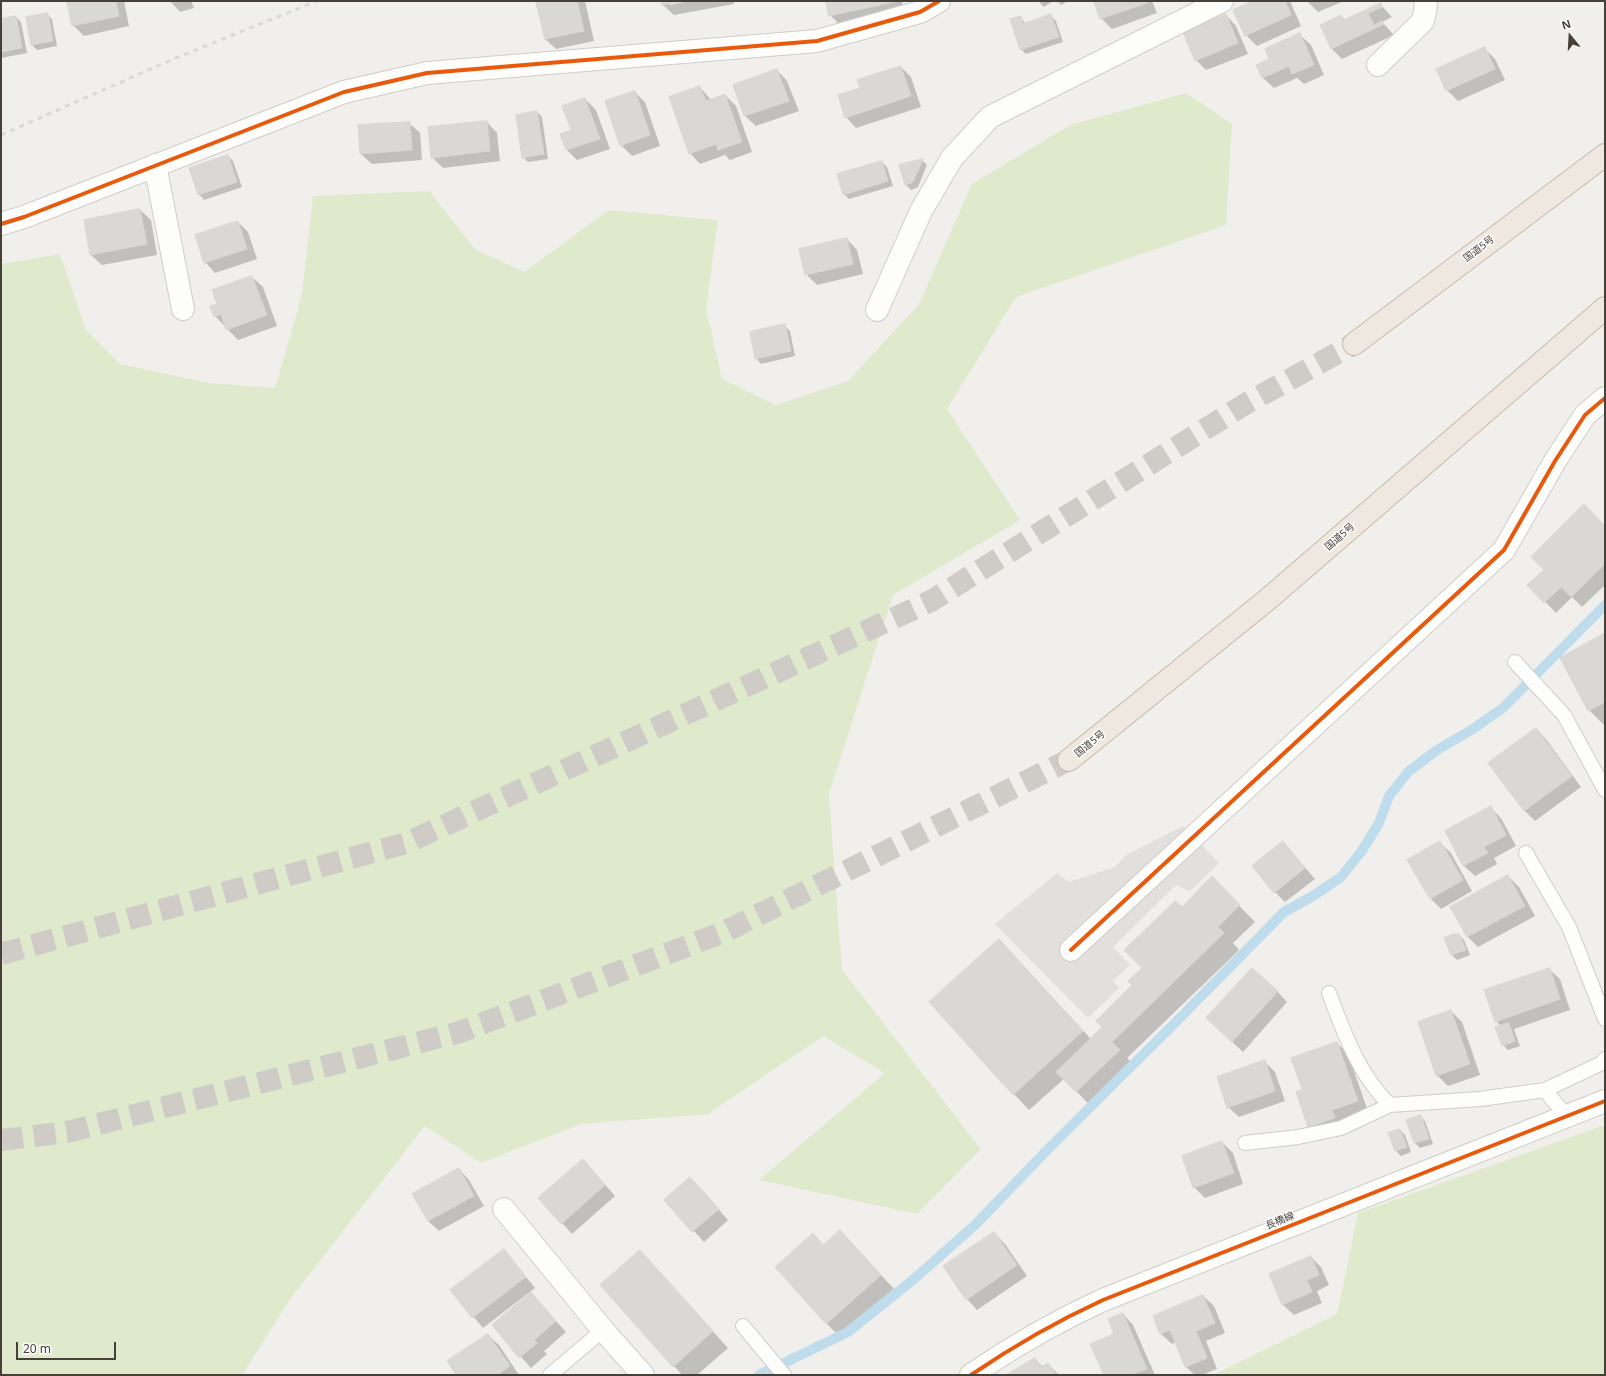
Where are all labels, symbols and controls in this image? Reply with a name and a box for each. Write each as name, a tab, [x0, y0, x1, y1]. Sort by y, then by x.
north arrow	[1550, 16, 1590, 56]
text: N	[1560, 16, 1573, 33]
street label: 国道5号	[1461, 233, 1497, 265]
street label: 国道5号	[1323, 521, 1357, 553]
street label: 国道5号	[1072, 728, 1108, 760]
street label: 長橋線	[1264, 1210, 1296, 1232]
scale bar	[18, 1334, 118, 1360]
text: 20 m	[23, 1340, 51, 1357]

